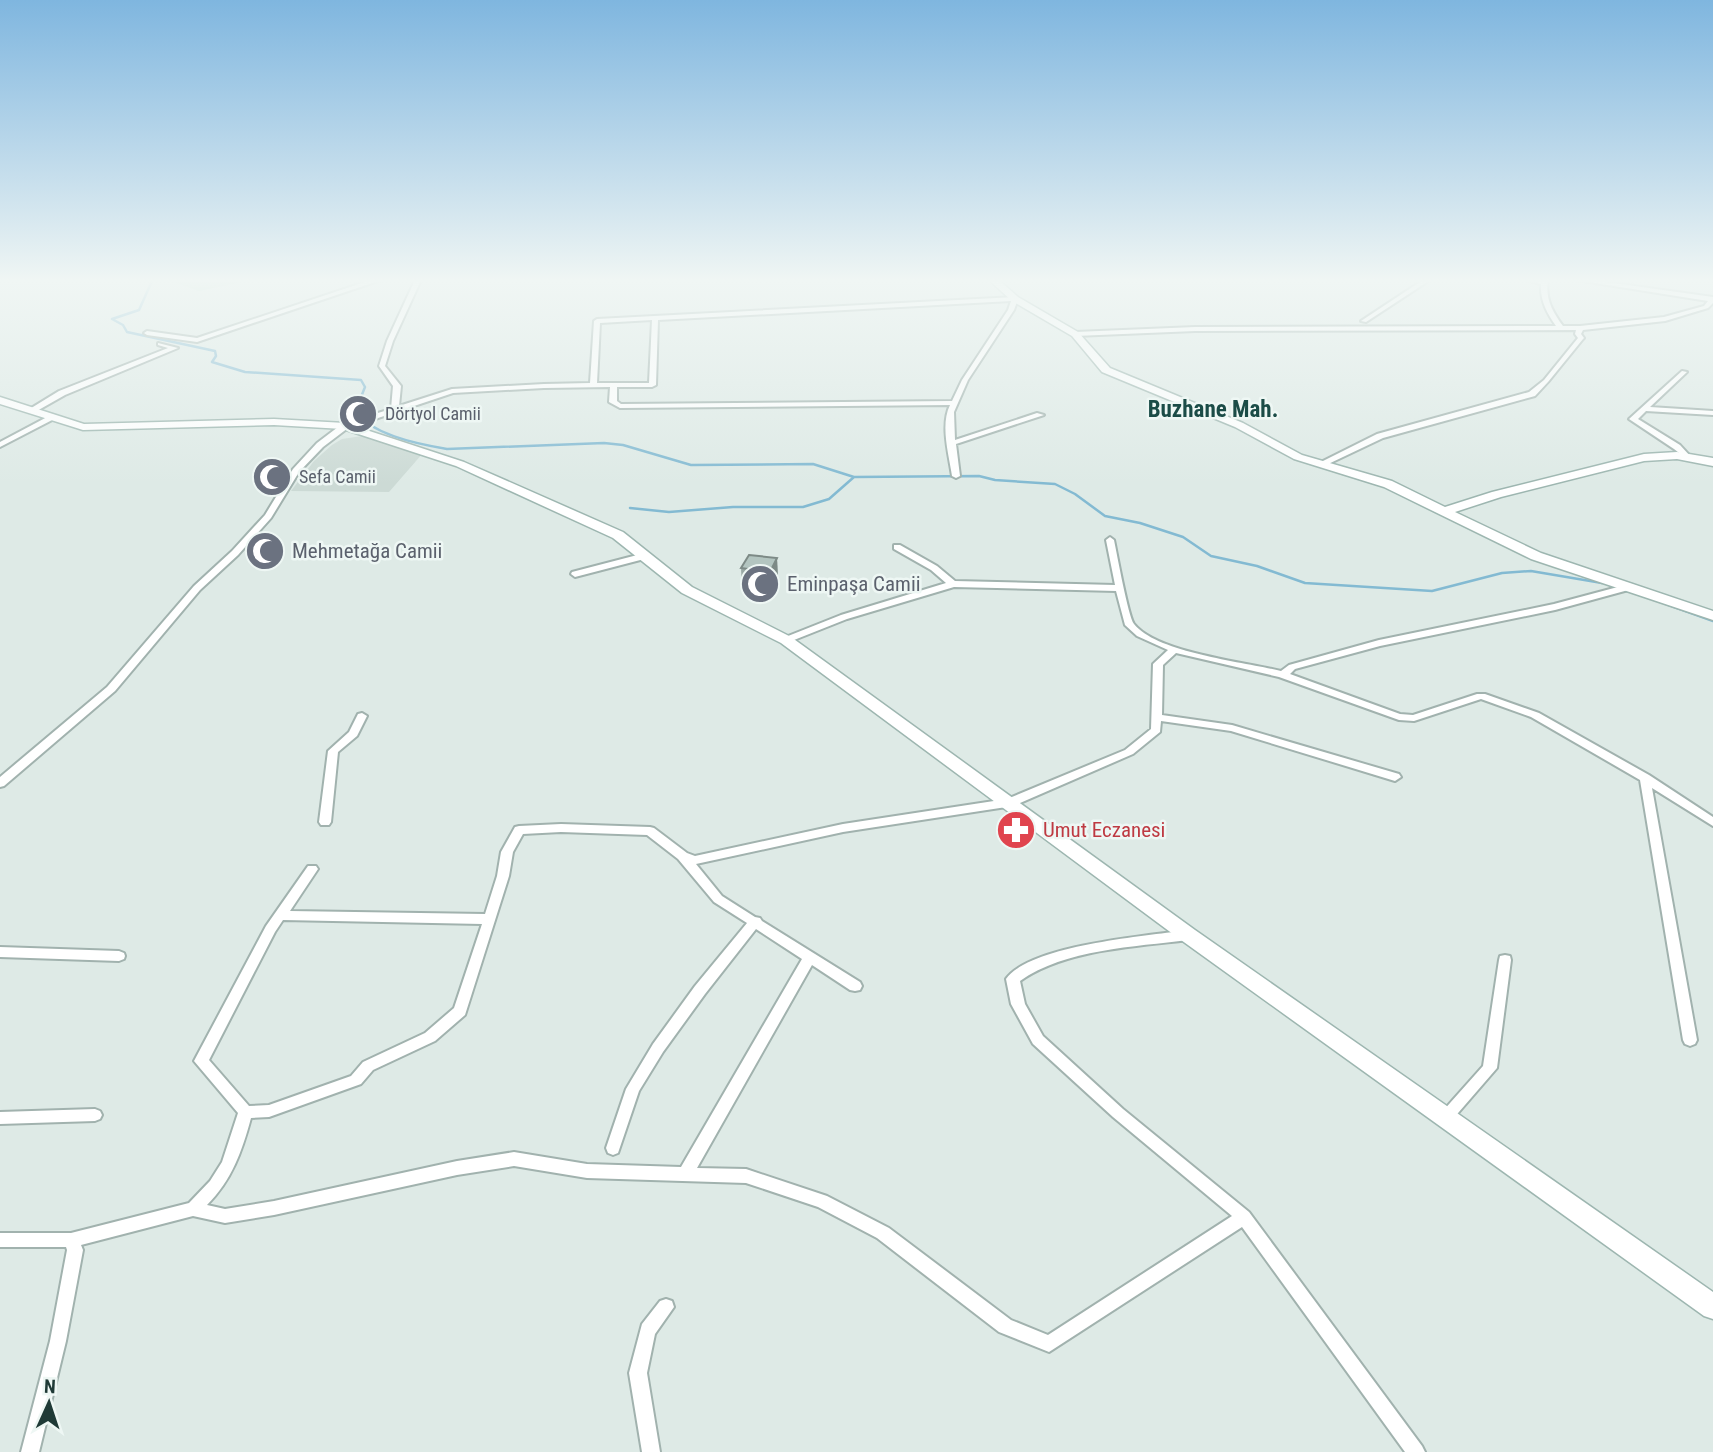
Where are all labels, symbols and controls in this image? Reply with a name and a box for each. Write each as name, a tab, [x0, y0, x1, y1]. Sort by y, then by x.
mosque icon: Dörtyol Camii	[337, 393, 379, 435]
district label: Buzhane Mah.	[1148, 396, 1278, 423]
place label: Dörtyol Camii	[385, 403, 481, 424]
mosque icon: Sefa Camii	[251, 456, 293, 498]
place label: Sefa Camii	[299, 466, 376, 487]
mosque icon: Mehmetağa Camii	[244, 530, 286, 572]
place label: Mehmetağa Camii	[292, 539, 442, 563]
mosque icon: Eminpaşa Camii	[739, 563, 781, 605]
place label: Eminpaşa Camii	[787, 572, 921, 596]
pharmacy icon: Umut Eczanesi	[995, 809, 1037, 851]
place label: Umut Eczanesi	[1043, 818, 1165, 842]
north arrow	[14, 1368, 84, 1438]
text: N	[43, 1375, 56, 1398]

